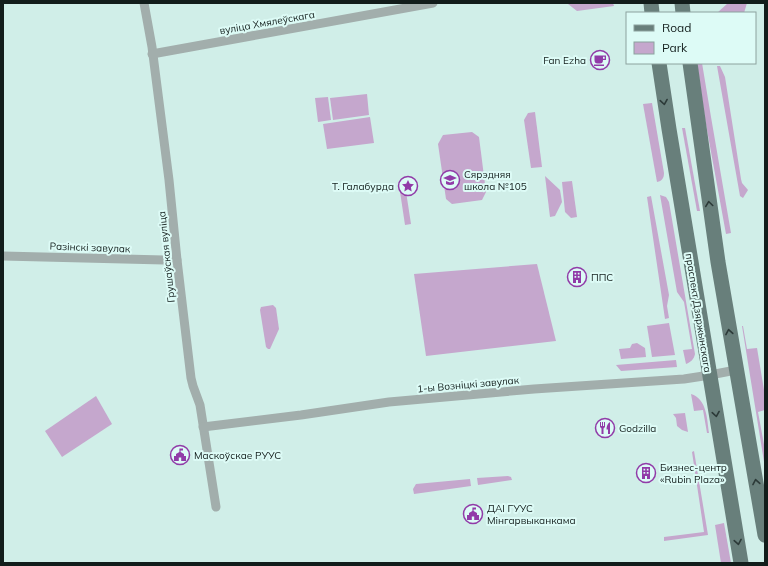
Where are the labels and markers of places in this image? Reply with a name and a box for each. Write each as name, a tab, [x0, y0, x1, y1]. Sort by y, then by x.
cafe icon: Fan Ezha	[589, 49, 611, 71]
place label: Fan Ezha	[543, 54, 586, 67]
place label: Сярэдняя школа №105	[464, 168, 527, 193]
school or university icon: Сярэдняя школа №105	[439, 169, 461, 191]
place icon: Т. Галабурда	[397, 175, 419, 197]
place label: Т. Галабурда	[332, 180, 394, 193]
building icon: ППС	[566, 266, 588, 288]
place label: ППС	[591, 271, 613, 284]
restaurant icon: Godzilla	[594, 417, 616, 439]
place label: Godzilla	[619, 422, 656, 435]
public building icon: Маскоўскае РУУС	[169, 444, 191, 466]
place label: Маскоўскае РУУС	[194, 449, 281, 462]
place label: Бизнес-центр «Rubin Plaza»	[660, 461, 727, 486]
building icon: Бизнес-центр «Rubin Plaza»	[635, 462, 657, 484]
place label: ДАІ ГУУС Мінгарвыканкама	[487, 502, 575, 527]
public building icon: ДАІ ГУУС Мінгарвыканкама	[462, 503, 484, 525]

